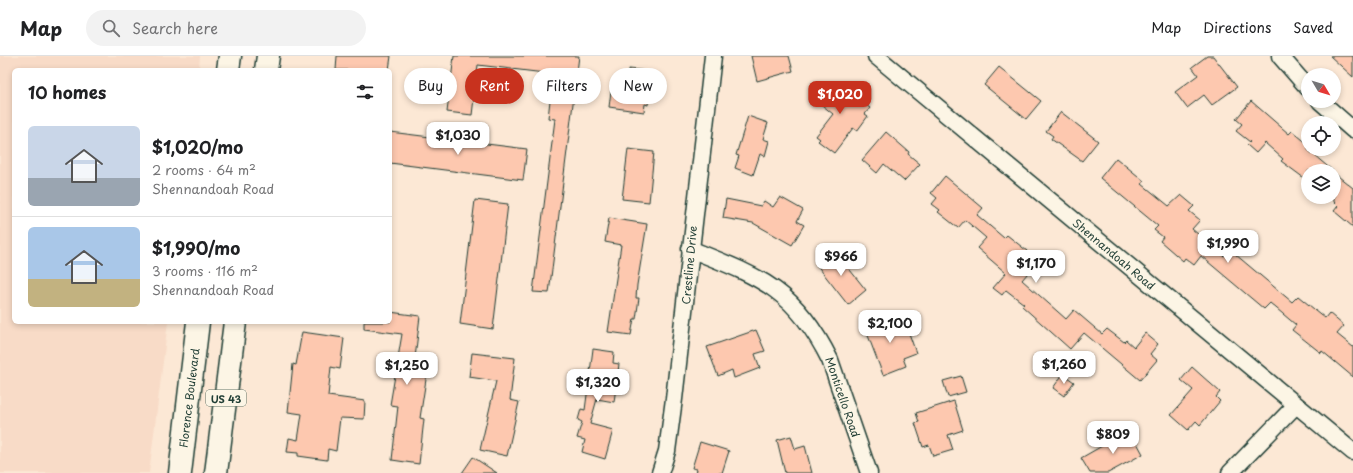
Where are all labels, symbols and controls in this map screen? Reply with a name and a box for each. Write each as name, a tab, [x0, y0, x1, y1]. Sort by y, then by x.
search box	[86, 10, 366, 46]
text: Map	[20, 14, 62, 42]
text: Search here	[132, 16, 218, 39]
icon: search	[100, 17, 122, 39]
text: Map	[1151, 17, 1181, 38]
text: Directions	[1203, 17, 1271, 38]
text: Saved	[1293, 17, 1333, 38]
chip: Buy	[404, 68, 457, 104]
chip: Rent	[465, 68, 524, 104]
chip: Filters	[532, 68, 601, 104]
chip: New	[609, 68, 667, 104]
north arrow	[1301, 68, 1341, 108]
map controls	[1301, 68, 1341, 204]
text: 10 homes	[28, 79, 106, 105]
icon: filters	[354, 81, 376, 103]
pin: $1,020	[807, 81, 873, 115]
text: $1,020	[817, 84, 863, 103]
button: locate	[1301, 116, 1341, 156]
pin: $1,030	[425, 122, 491, 156]
text: $1,030	[435, 125, 481, 144]
text: $1,020/mo	[152, 134, 243, 160]
icon: home	[60, 142, 108, 190]
text: 2 rooms · 64 m²	[152, 160, 256, 179]
button: layers	[1301, 164, 1341, 204]
text: Shennandoah Road	[152, 179, 274, 198]
street label: Shennandoah Road	[1069, 214, 1159, 294]
street label: Crestline Drive	[677, 225, 701, 305]
pin: $1,990	[1195, 230, 1261, 264]
text: $1,990	[1206, 233, 1250, 252]
text: $1,990/mo	[152, 235, 240, 261]
icon: home	[60, 243, 108, 291]
pin: $966	[817, 243, 865, 277]
text: $966	[824, 246, 858, 265]
pin: $1,170	[1003, 250, 1069, 284]
text: $1,170	[1016, 253, 1056, 272]
text: 3 rooms · 116 m²	[152, 261, 258, 280]
text: Shennandoah Road	[152, 280, 274, 299]
pin: $2,100	[857, 310, 923, 344]
text: $2,100	[867, 313, 913, 332]
street label: Florence Boulevard	[174, 347, 204, 449]
pin: $1,260	[1031, 351, 1097, 385]
pin: $1,250	[374, 352, 440, 386]
text: $1,260	[1042, 354, 1086, 373]
text: $1,250	[385, 355, 429, 374]
street label: Monticello Road	[821, 355, 865, 439]
pin: $1,320	[565, 369, 631, 403]
text: $1,320	[575, 372, 621, 391]
road number: US 43	[206, 390, 246, 406]
pin: $809	[1089, 421, 1137, 455]
text: $809	[1096, 424, 1130, 443]

